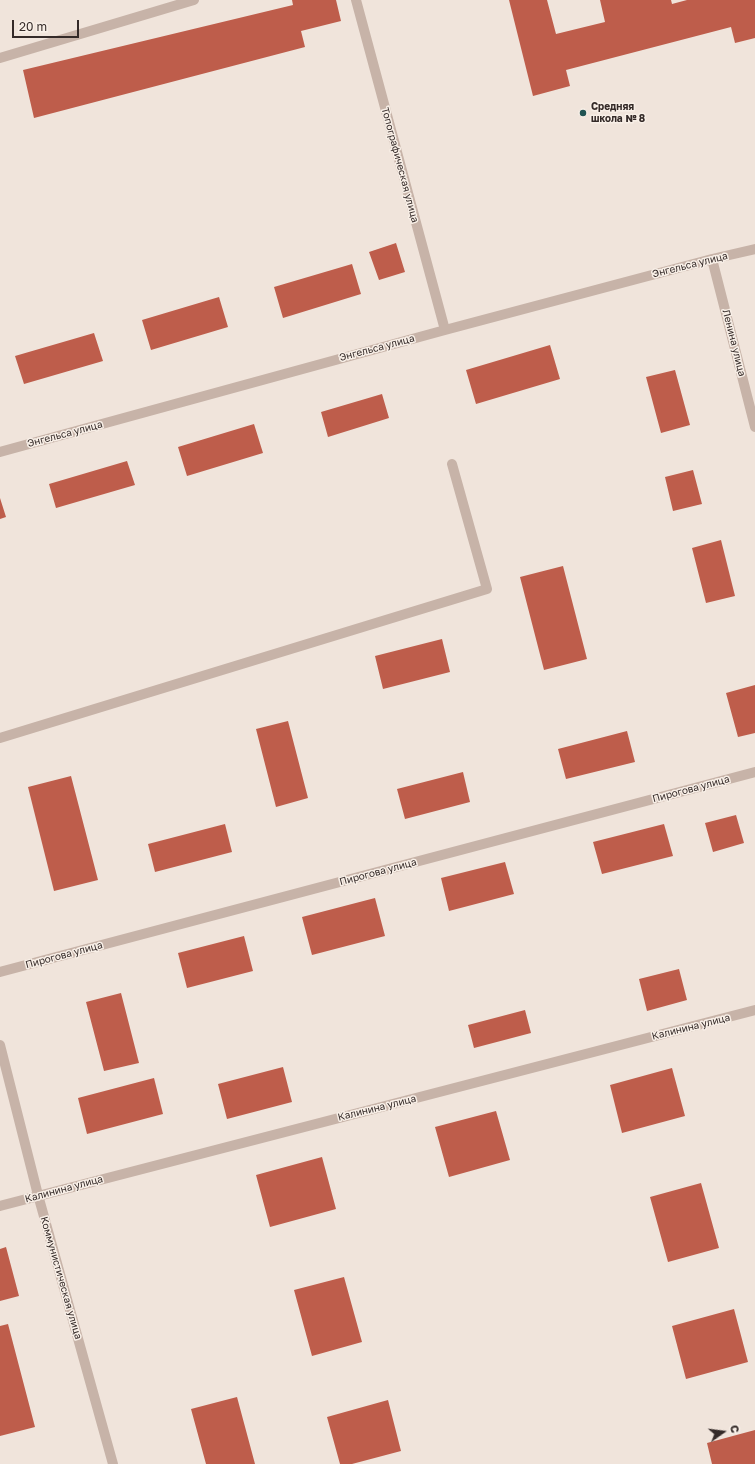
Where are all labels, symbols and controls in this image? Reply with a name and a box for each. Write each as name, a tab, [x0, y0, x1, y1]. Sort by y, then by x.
scale bar	[14, 12, 81, 38]
text: 20 m	[19, 19, 47, 34]
place label: Средняя школа № 8	[591, 101, 645, 124]
street label: Топографическая улица	[379, 106, 421, 224]
marker: Средняя школа № 8	[578, 108, 588, 118]
street label: Энгельса улица	[651, 250, 729, 280]
street label: Ленина улица	[720, 308, 748, 378]
street label: Энгельса улица	[338, 332, 416, 364]
street label: Энгельса улица	[26, 418, 104, 450]
street label: Пирогова улица	[651, 773, 731, 805]
street label: Пирогова улица	[338, 856, 418, 888]
street label: Пирогова улица	[24, 939, 104, 971]
street label: Калинина улица	[651, 1011, 731, 1043]
street label: Калинина улица	[337, 1092, 417, 1124]
street label: Калинина улица	[24, 1173, 104, 1205]
street label: Коммунистическая улица	[38, 1215, 84, 1341]
north arrow	[703, 1412, 743, 1452]
text: С	[728, 1424, 742, 1434]

